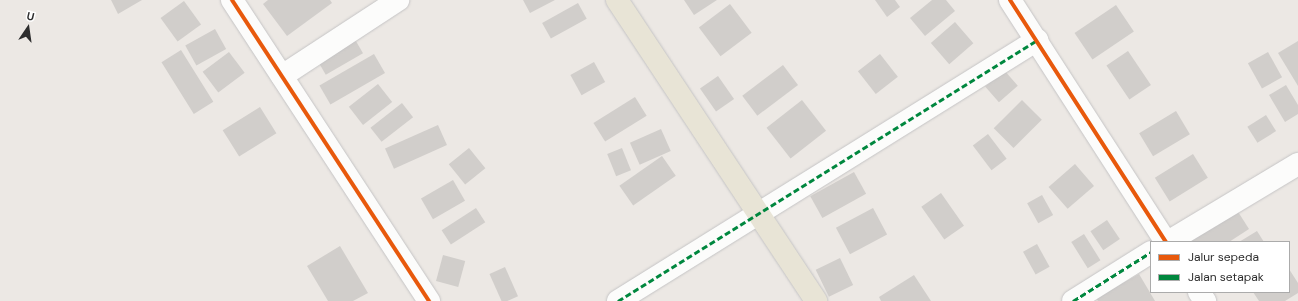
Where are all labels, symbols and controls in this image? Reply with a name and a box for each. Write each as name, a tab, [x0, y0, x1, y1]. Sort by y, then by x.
north arrow	[8, 8, 48, 48]
text: U	[25, 9, 36, 24]
legend	[1150, 241, 1290, 293]
text: Jalur sepeda	[1188, 249, 1259, 265]
text: Jalan setapak	[1188, 269, 1264, 285]

